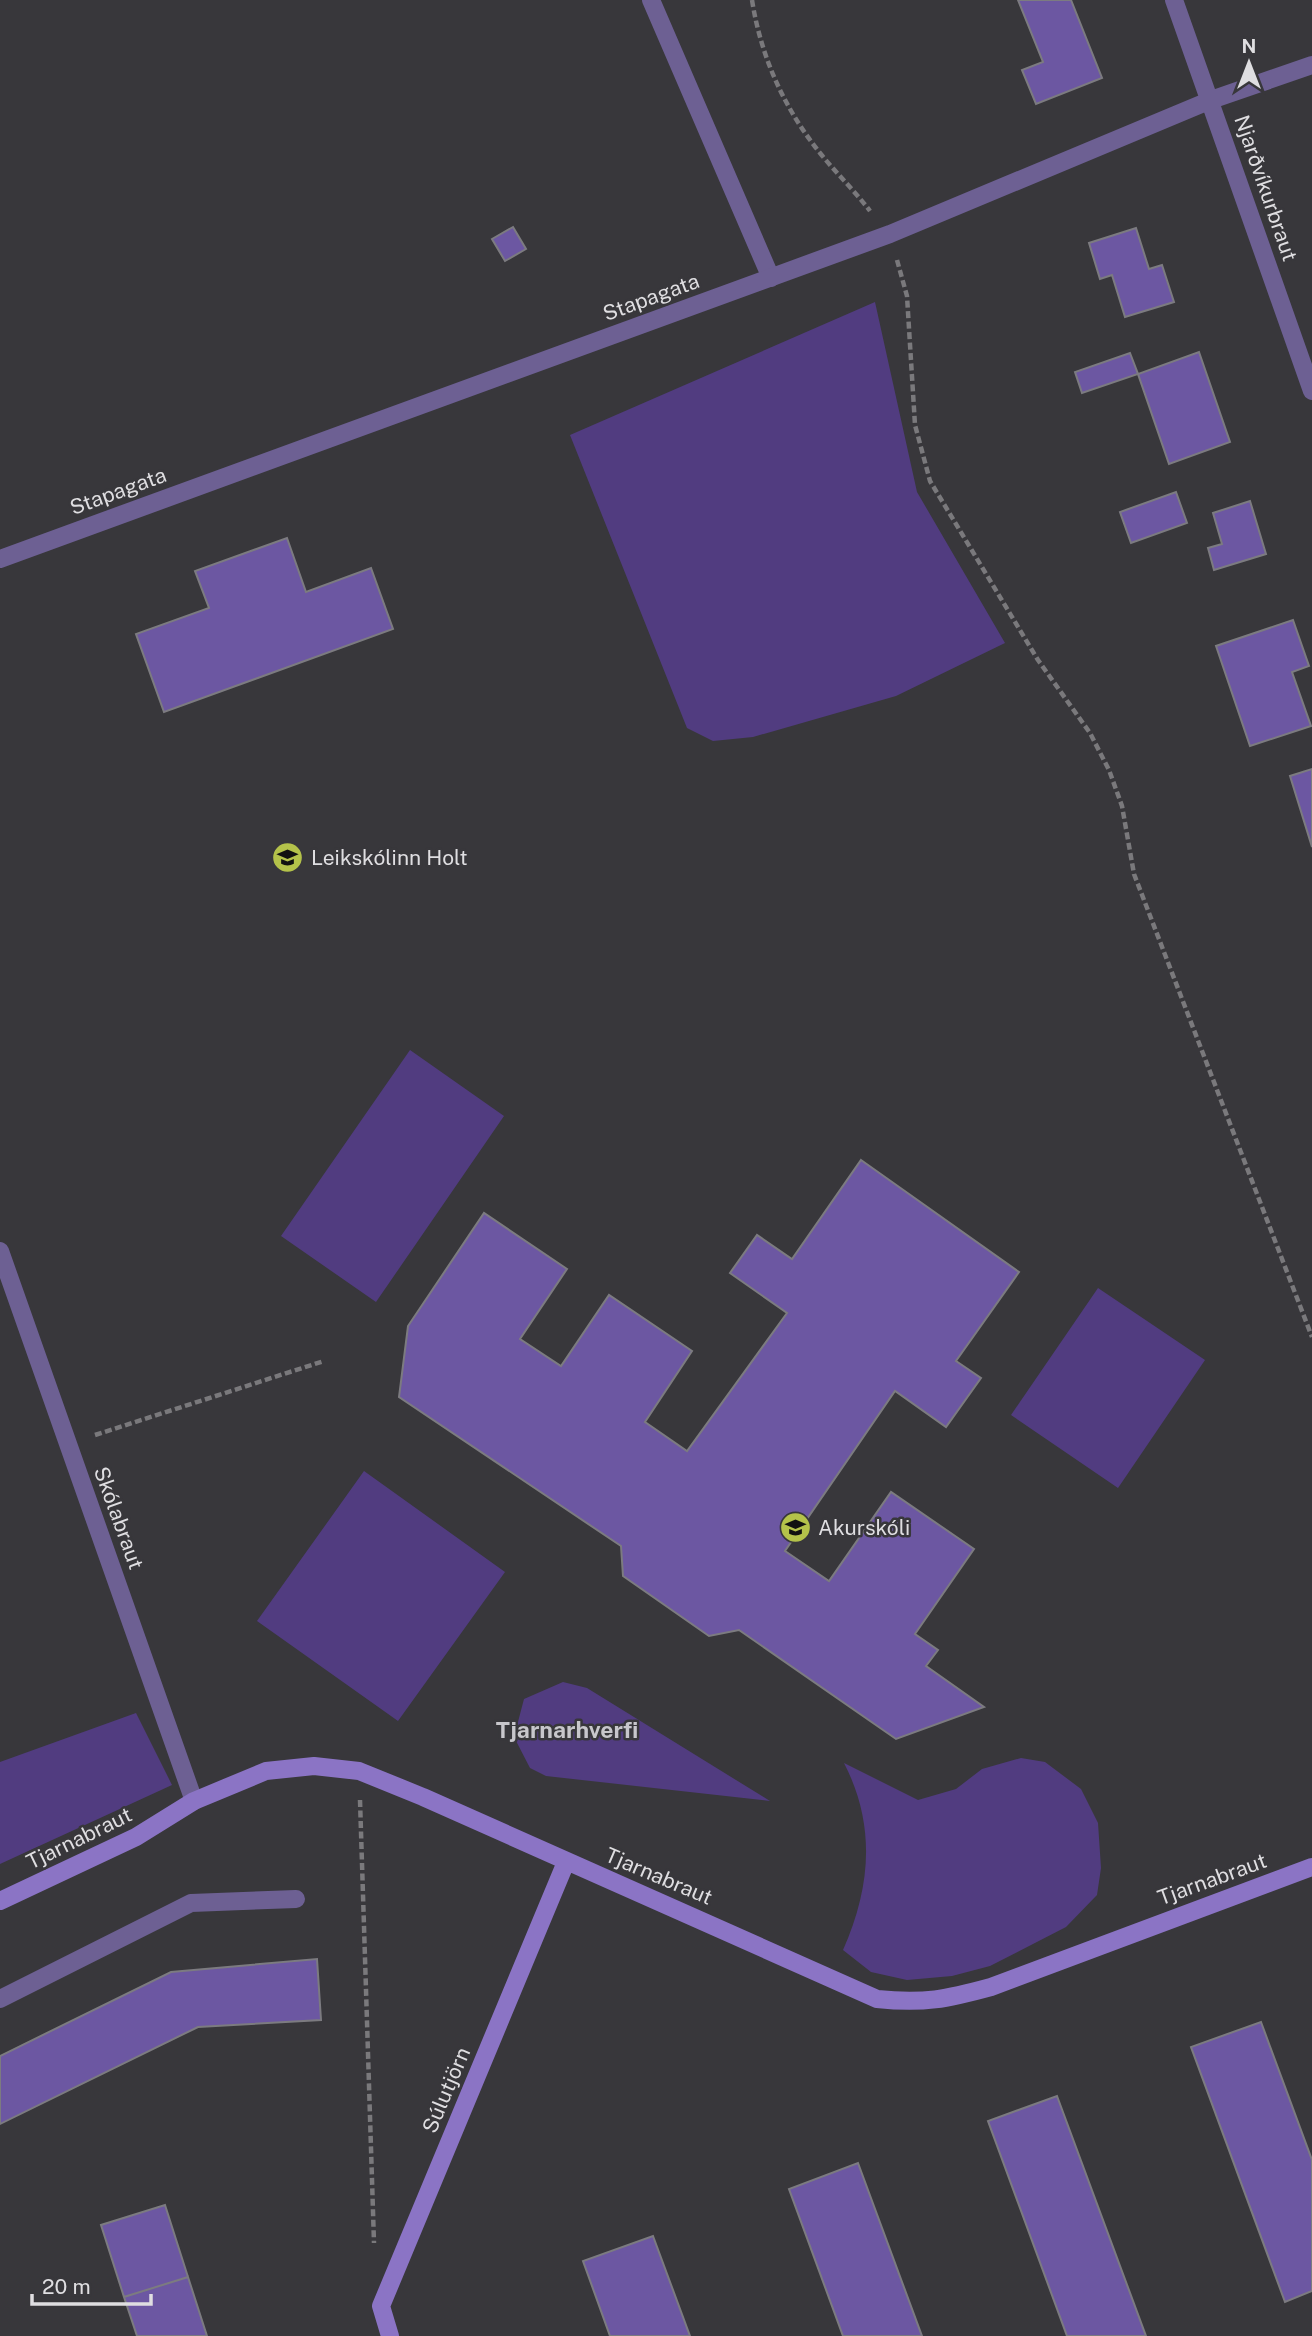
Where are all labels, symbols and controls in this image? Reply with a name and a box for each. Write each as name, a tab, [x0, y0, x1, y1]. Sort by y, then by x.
north arrow	[1214, 28, 1284, 98]
text: N	[1242, 35, 1256, 57]
street label: Njarðvíkurbraut	[1229, 112, 1303, 264]
street label: Stapagata	[599, 268, 703, 326]
street label: Stapagata	[66, 462, 170, 520]
school or university icon: Leikskólinn Holt	[271, 840, 305, 874]
place label: Leikskólinn Holt	[311, 845, 468, 870]
street label: Skólabraut	[89, 1463, 149, 1573]
school or university icon: Akurskóli	[778, 1510, 812, 1544]
place label: Akurskóli	[818, 1515, 910, 1540]
district label: Tjarnarhverfi	[496, 1716, 638, 1743]
street label: Tjarnabraut	[22, 1802, 136, 1874]
street label: Tjarnabraut	[602, 1842, 716, 1910]
street label: Tjarnabraut	[1154, 1848, 1270, 1910]
street label: Súlutjörn	[417, 2043, 475, 2137]
scale bar	[32, 2262, 150, 2306]
text: 20 m	[42, 2274, 91, 2299]

